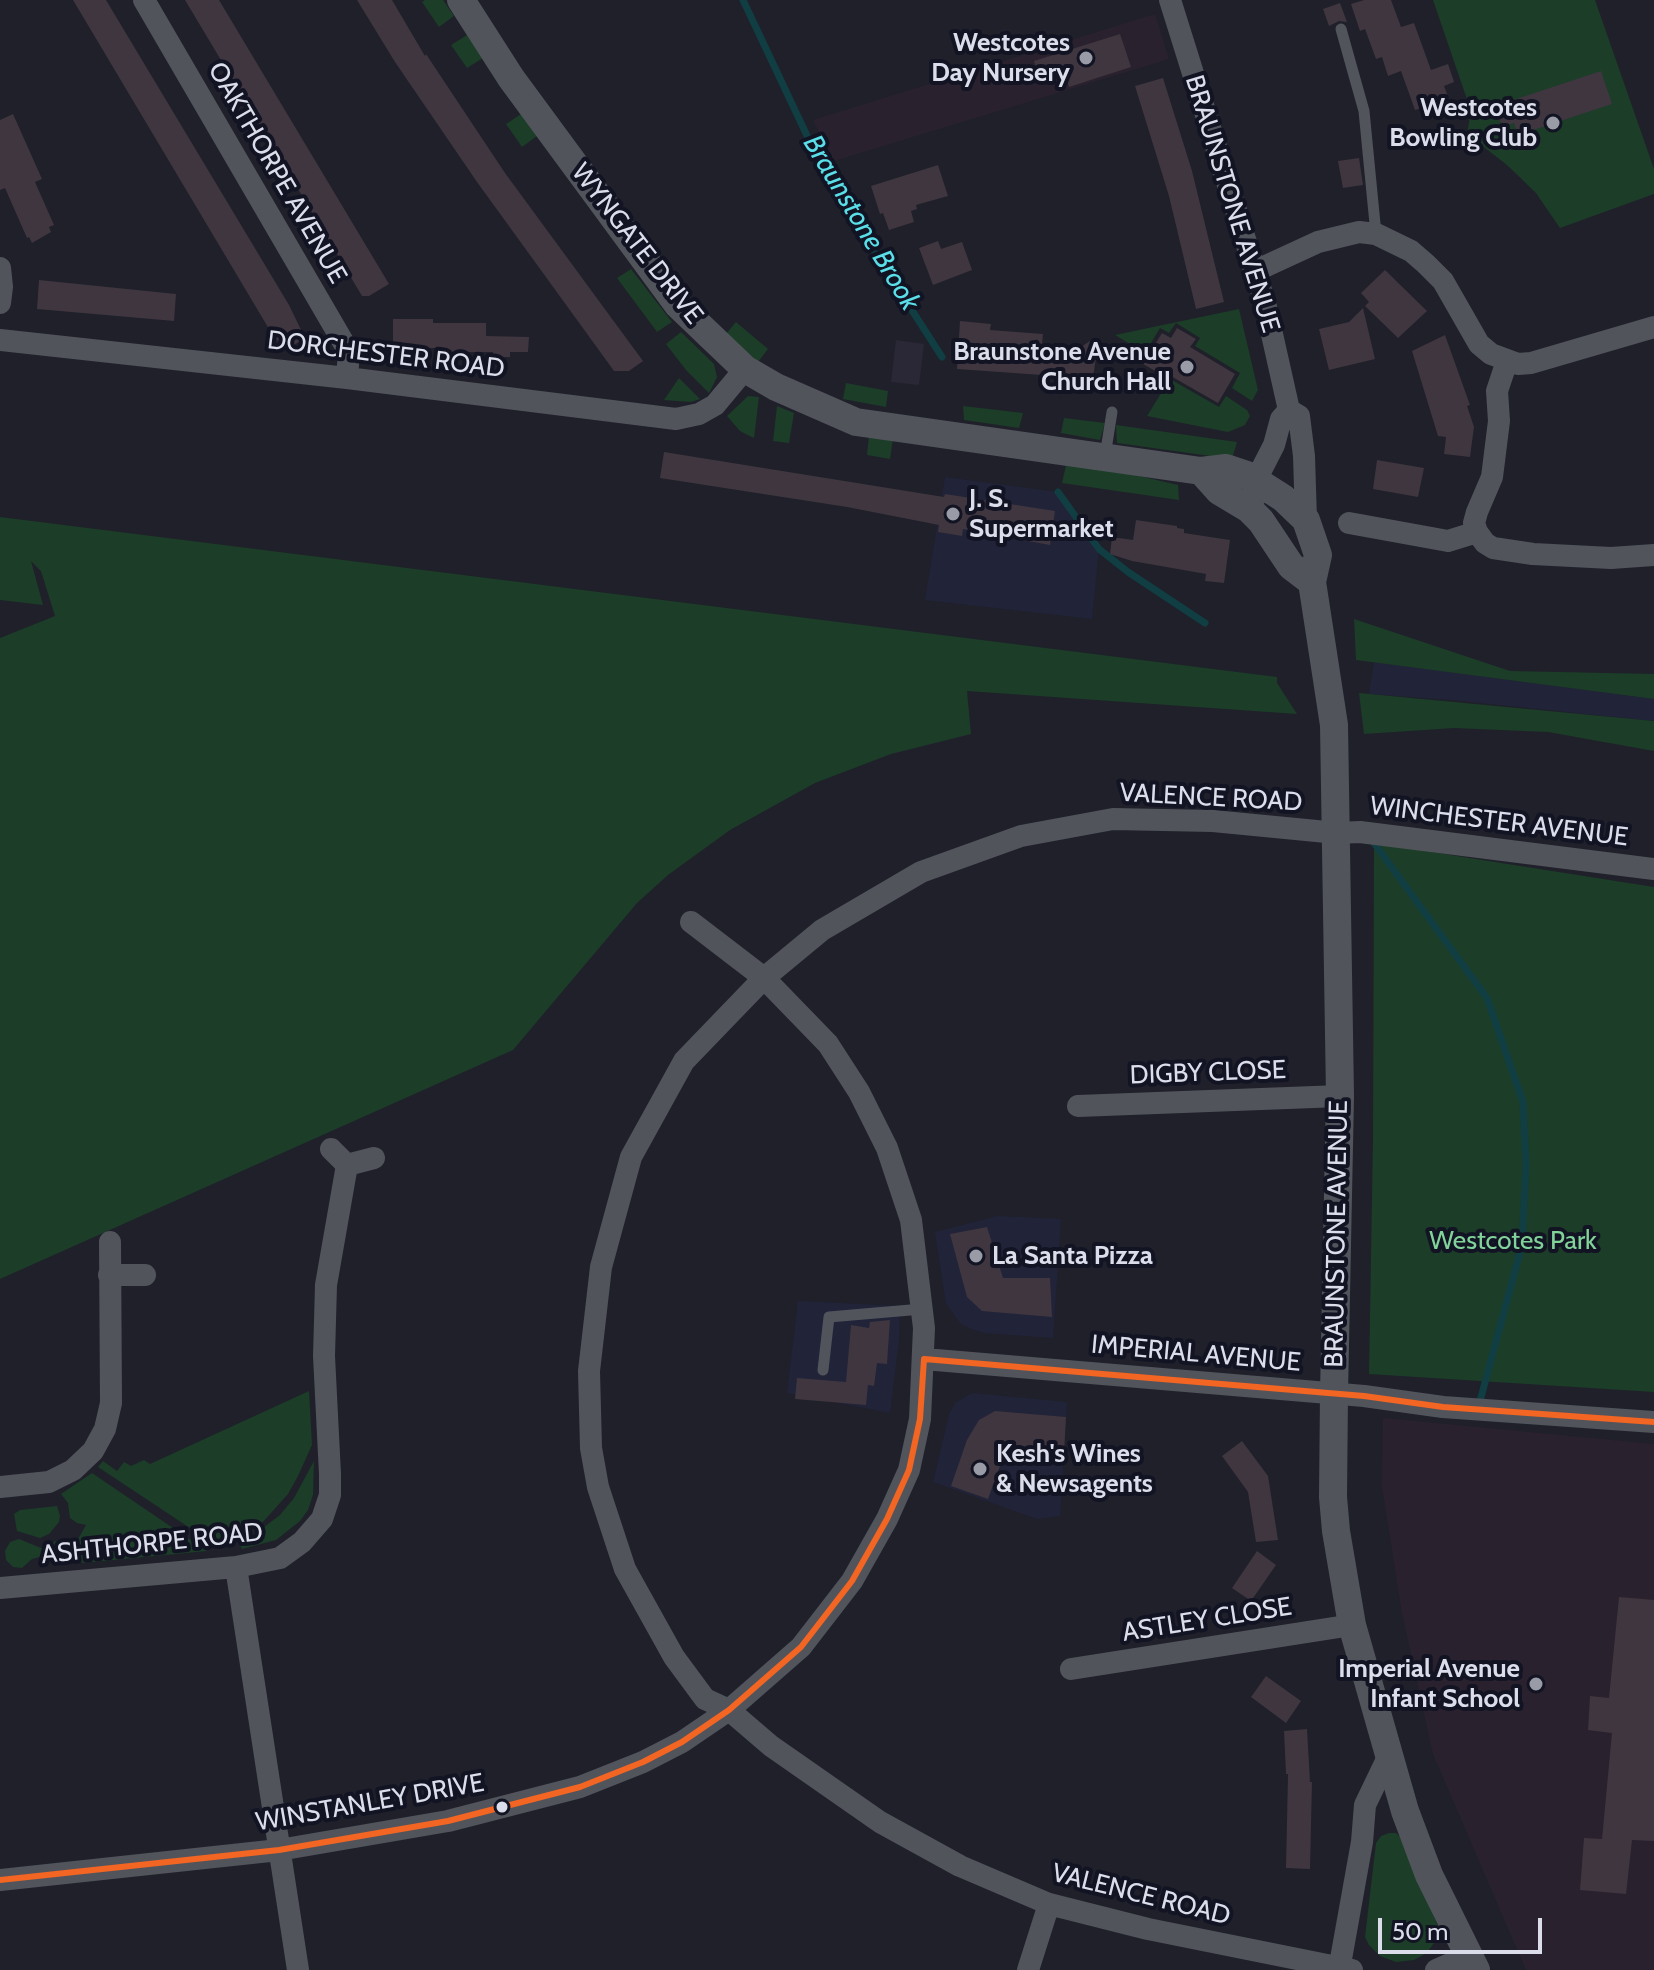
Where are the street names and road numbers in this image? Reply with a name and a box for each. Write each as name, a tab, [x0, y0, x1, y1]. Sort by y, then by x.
street label: OAKTHORPE AVENUE	[201, 57, 353, 289]
street label: BRAUNSTONE AVENUE	[1178, 72, 1286, 336]
street label: WYNGATE DRIVE	[565, 157, 709, 331]
street label: DORCHESTER ROAD	[266, 325, 506, 385]
street label: VALENCE ROAD	[1119, 778, 1303, 818]
street label: WINCHESTER AVENUE	[1368, 791, 1630, 853]
street label: DIGBY CLOSE	[1129, 1055, 1287, 1091]
street label: BRAUNSTONE AVENUE	[1319, 1100, 1355, 1368]
street label: IMPERIAL AVENUE	[1090, 1329, 1302, 1379]
street label: ASHTHORPE ROAD	[40, 1517, 264, 1571]
street label: ASTLEY CLOSE	[1120, 1591, 1294, 1649]
street label: WINSTANLEY DRIVE	[254, 1768, 486, 1838]
street label: VALENCE ROAD	[1048, 1858, 1234, 1932]

